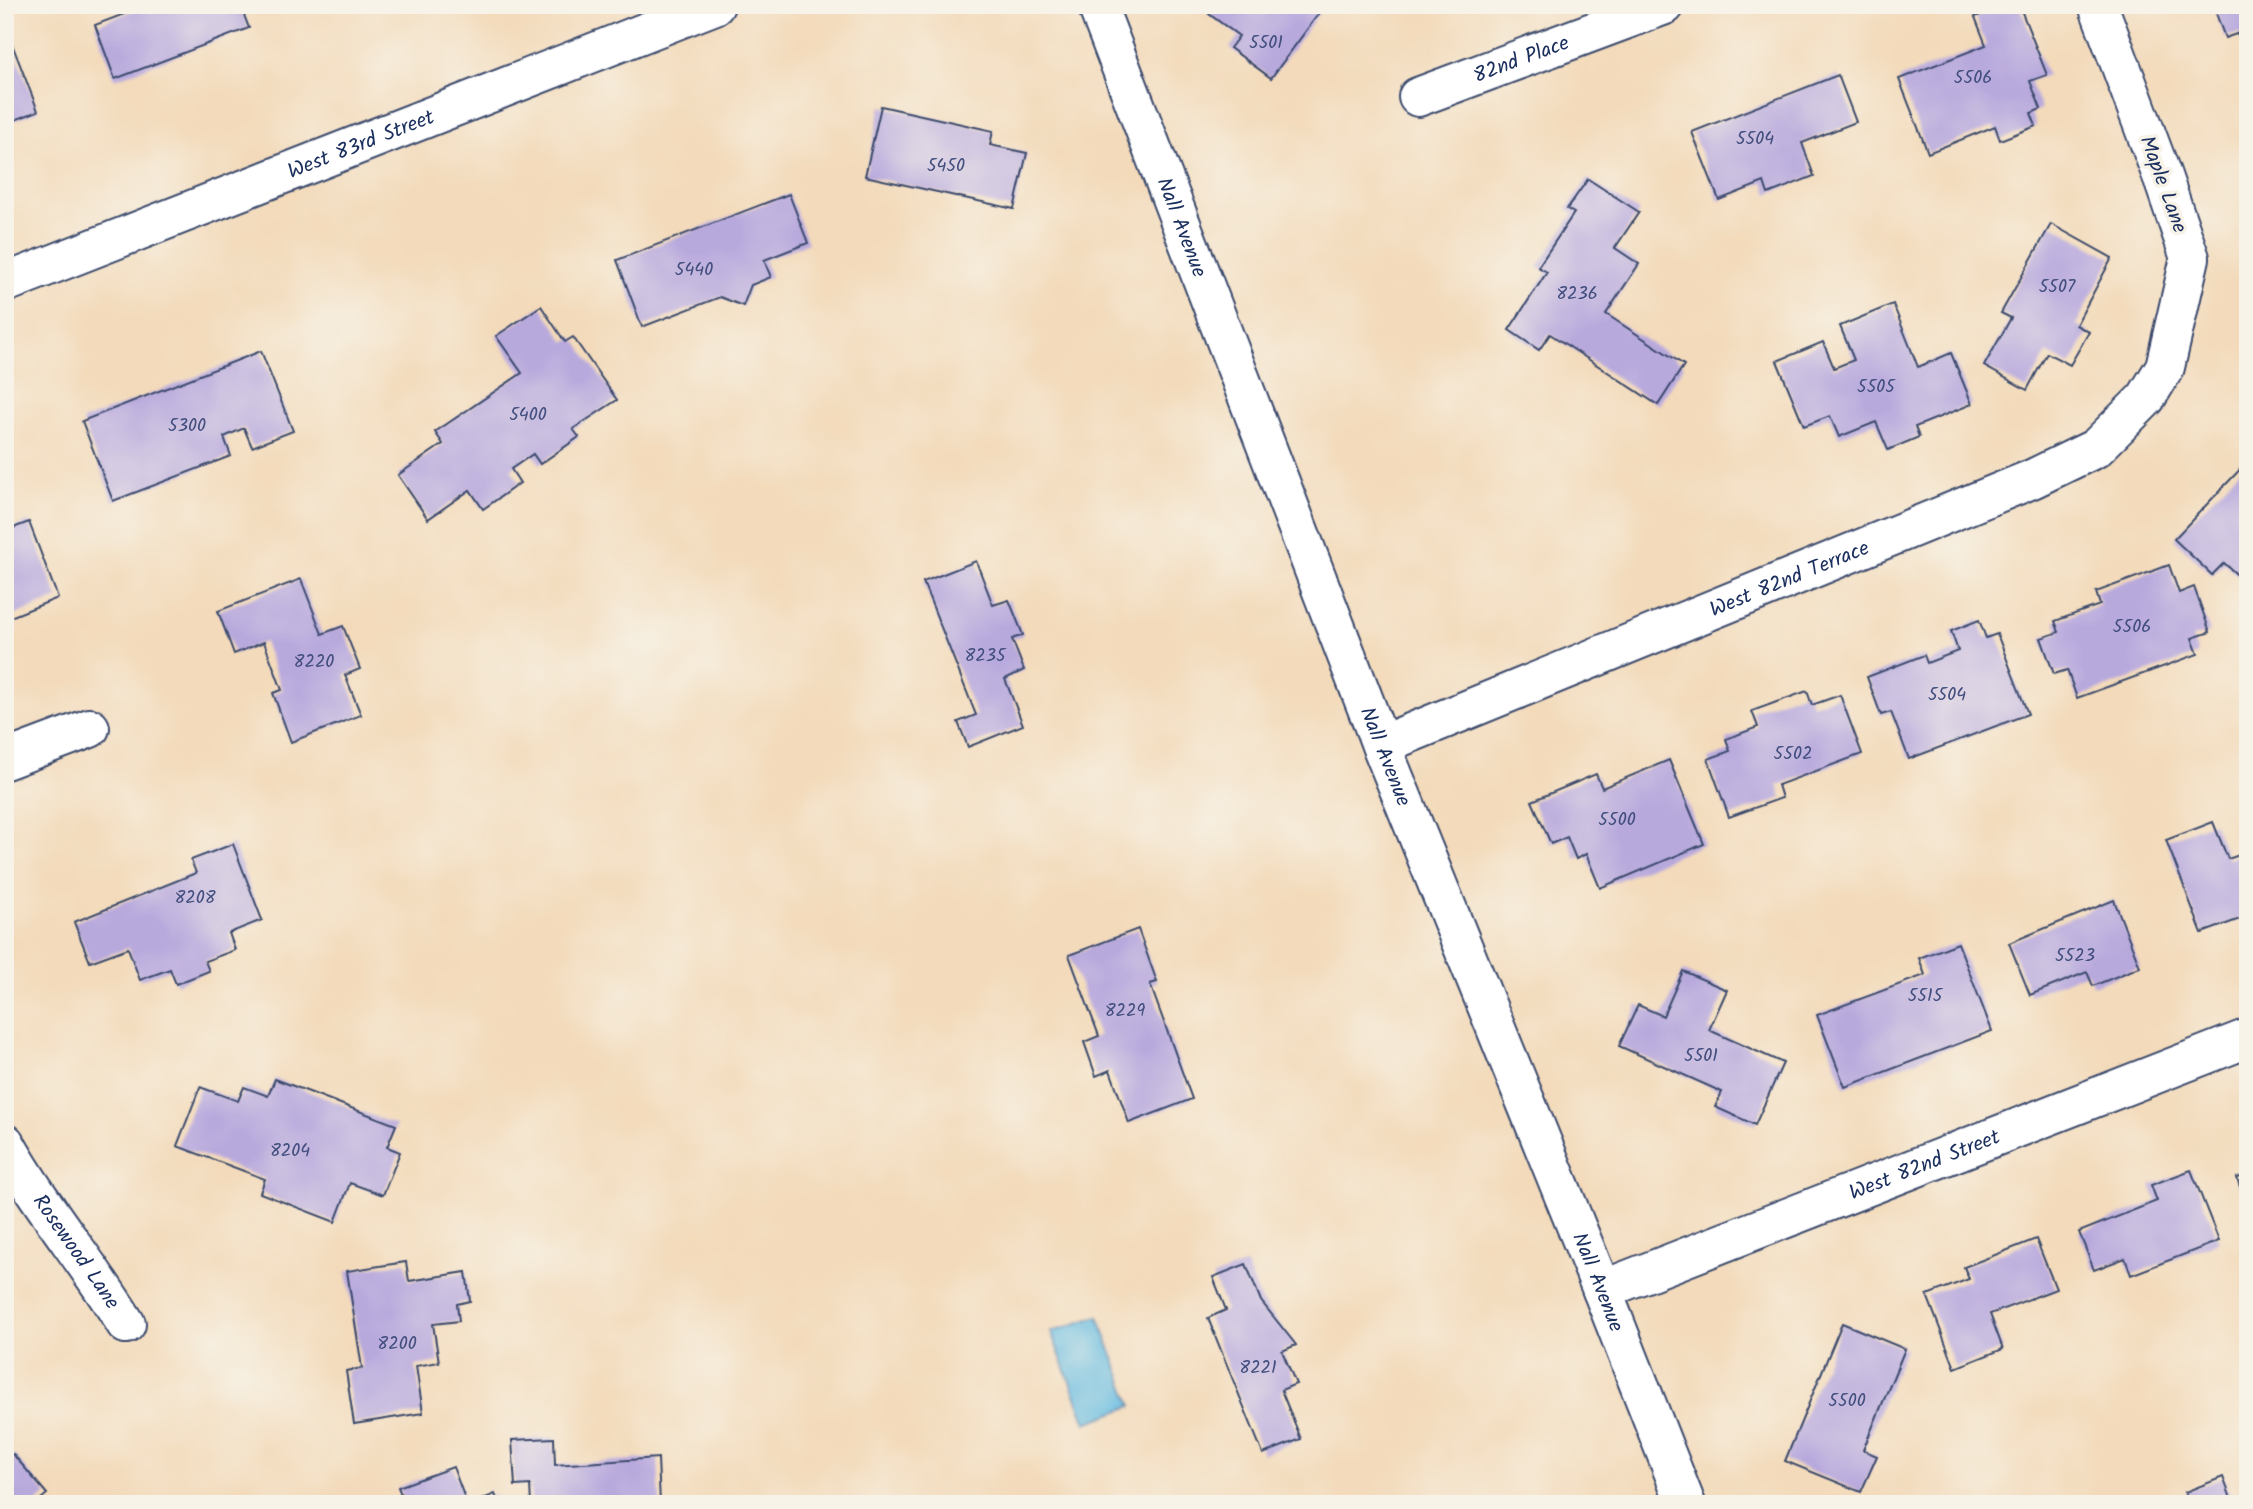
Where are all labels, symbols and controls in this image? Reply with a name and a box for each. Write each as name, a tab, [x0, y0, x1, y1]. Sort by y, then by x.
street label: 82nd Place	[1469, 27, 1575, 93]
house number: 5501	[1249, 29, 1283, 58]
house number: 5506	[1954, 64, 1992, 93]
street label: West 83rd Street	[283, 101, 440, 189]
house number: 5504	[1736, 125, 1774, 154]
street label: Maple Lane	[2130, 131, 2196, 238]
house number: 5450	[927, 152, 965, 181]
street label: Nall Avenue	[1147, 173, 1215, 283]
house number: 5440	[675, 256, 713, 285]
house number: 5507	[2039, 273, 2076, 302]
house number: 8236	[1556, 280, 1598, 309]
house number: 5505	[1857, 373, 1896, 402]
house number: 5400	[509, 401, 547, 430]
house number: 5300	[168, 412, 206, 441]
street label: West 82nd Terrace	[1705, 532, 1875, 627]
house number: 5506	[2113, 613, 2151, 642]
house number: 8235	[964, 642, 1007, 671]
house number: 8220	[294, 648, 334, 677]
house number: 5504	[1928, 681, 1966, 710]
street label: Nall Avenue	[1350, 702, 1419, 812]
house number: 5502	[1774, 740, 1812, 769]
house number: 5500	[1598, 806, 1636, 835]
house number: 8208	[174, 884, 216, 913]
house number: 5523	[2055, 942, 2095, 971]
house number: 5515	[1908, 982, 1944, 1011]
house number: 8229	[1105, 997, 1145, 1026]
house number: 5501	[1684, 1042, 1718, 1071]
street label: West 82nd Street	[1845, 1121, 2006, 1210]
house number: 8204	[270, 1137, 310, 1166]
street label: Rosewood Lane	[23, 1188, 128, 1317]
street label: Nall Avenue	[1562, 1228, 1632, 1338]
house number: 8200	[377, 1330, 417, 1359]
house number: 8221	[1239, 1354, 1277, 1383]
house number: 5500	[1828, 1387, 1866, 1416]

